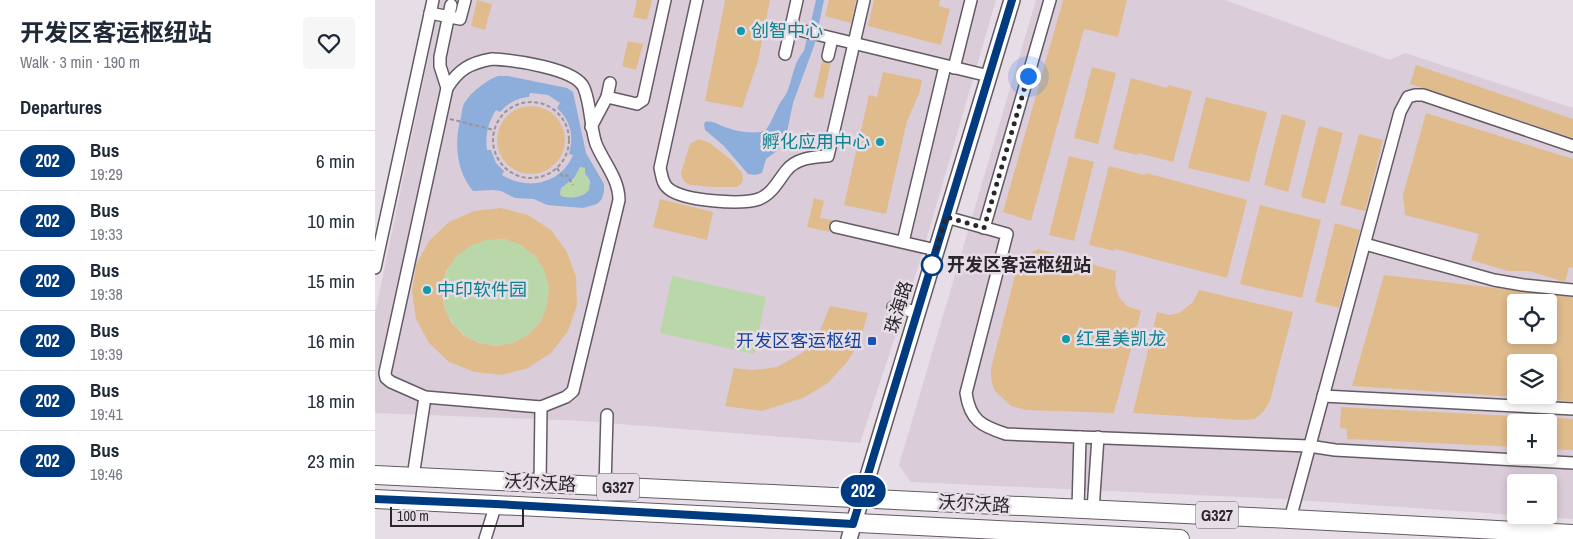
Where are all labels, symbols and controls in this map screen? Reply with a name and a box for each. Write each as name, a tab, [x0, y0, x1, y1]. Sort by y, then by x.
text: 开发区客运枢纽站	[20, 16, 212, 48]
button: heart	[303, 17, 355, 69]
place label: 创智中心	[751, 18, 823, 43]
marker: 创智中心	[735, 25, 747, 37]
text: Walk · 3 min · 190 m	[20, 51, 140, 73]
your location	[1016, 64, 1041, 89]
text: Departures	[20, 94, 102, 120]
place label: 孵化应用中心	[762, 129, 870, 154]
marker: 孵化应用中心	[874, 136, 886, 148]
text: Bus	[90, 137, 119, 163]
text: 202	[35, 148, 60, 173]
text: 6 min	[316, 148, 355, 174]
text: 19:29	[90, 163, 123, 185]
text: Bus	[90, 197, 119, 223]
text: 202	[35, 208, 60, 233]
text: 10 min	[307, 208, 355, 234]
text: 19:33	[90, 223, 123, 245]
place label: 开发区客运枢纽站	[947, 252, 1091, 277]
marker: 开发区客运枢纽站	[921, 254, 943, 276]
text: Bus	[90, 257, 119, 283]
text: 202	[35, 268, 60, 293]
text: 15 min	[307, 268, 355, 294]
place label: 中印软件园	[437, 277, 527, 302]
street label: 珠海路	[879, 277, 918, 336]
text: 19:38	[90, 283, 123, 305]
marker: 中印软件园	[421, 284, 433, 296]
map controls	[1507, 294, 1557, 524]
button: locate	[1507, 294, 1557, 344]
text: Bus	[90, 317, 119, 343]
place label: 红星美凯龙	[1076, 326, 1166, 351]
text: 202	[35, 328, 60, 353]
text: 16 min	[307, 328, 355, 354]
place label: 开发区客运枢纽	[736, 328, 862, 353]
marker: 红星美凯龙	[1060, 333, 1072, 345]
marker: 开发区客运枢纽	[866, 335, 878, 347]
text: 19:39	[90, 343, 123, 365]
button: layers	[1507, 354, 1557, 404]
text: Bus	[90, 377, 119, 403]
text: 202	[35, 388, 60, 413]
text: 18 min	[307, 388, 355, 414]
text: 19:41	[90, 403, 123, 425]
button: +	[1507, 414, 1557, 464]
text: Bus	[90, 437, 119, 463]
text: 202	[35, 448, 60, 473]
text: 23 min	[307, 448, 355, 474]
text: 19:46	[90, 463, 123, 485]
street label: 沃尔沃路	[503, 468, 577, 497]
road number: G327	[597, 474, 639, 501]
button: −	[1507, 474, 1557, 524]
line badge: 202	[834, 475, 892, 507]
text: 202	[851, 478, 875, 503]
street label: 沃尔沃路	[937, 489, 1011, 518]
road number: G327	[1196, 502, 1238, 528]
scale bar	[390, 504, 524, 527]
text: 100 m	[397, 507, 429, 525]

